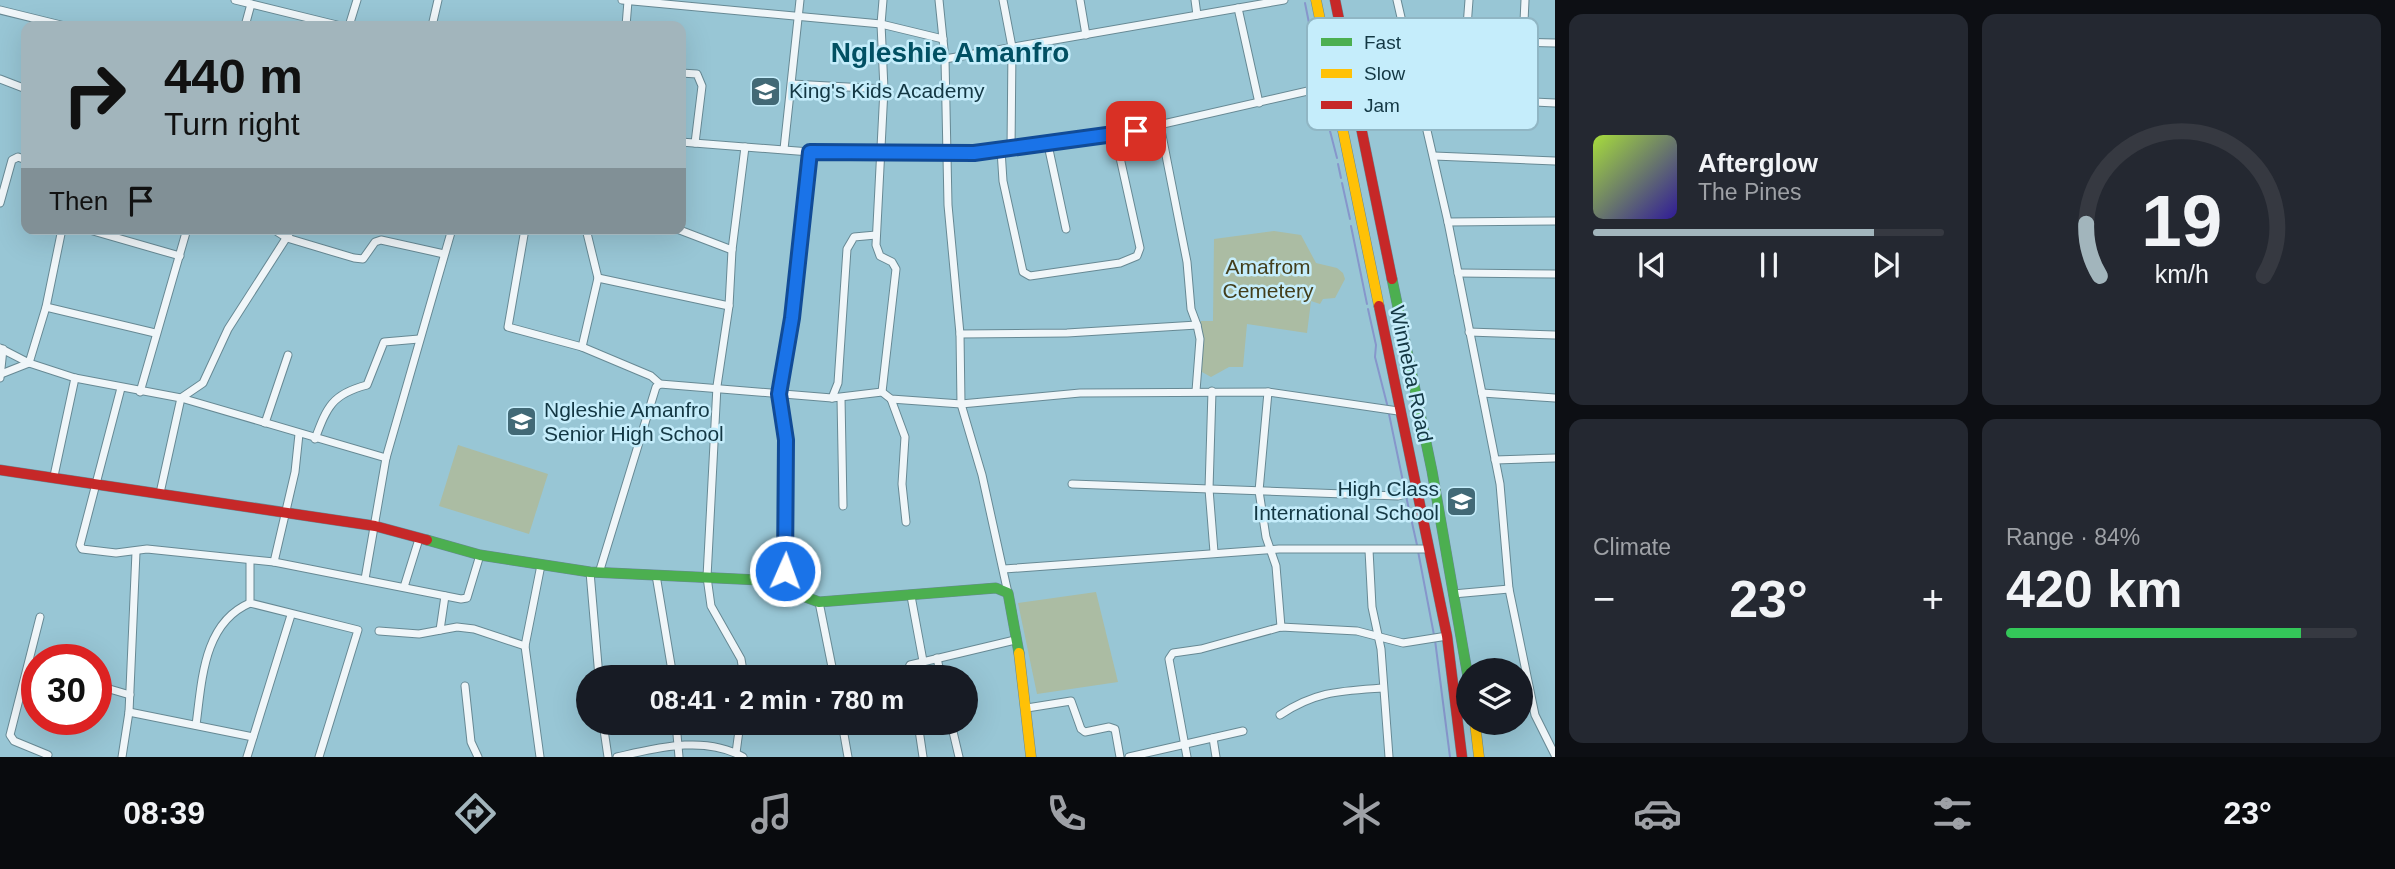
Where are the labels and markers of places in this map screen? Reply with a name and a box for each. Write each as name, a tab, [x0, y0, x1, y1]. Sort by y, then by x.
school or university icon: King's Kids Academy	[749, 74, 783, 108]
place label: King's Kids Academy	[789, 79, 985, 102]
pin	[1106, 101, 1166, 161]
place label: Ngleshie Amanfro Senior High School	[544, 398, 724, 445]
school or university icon: Ngleshie Amanfro Senior High School	[504, 405, 538, 439]
place label: High Class International School	[1253, 477, 1439, 524]
school or university icon: High Class International School	[1445, 484, 1479, 518]

